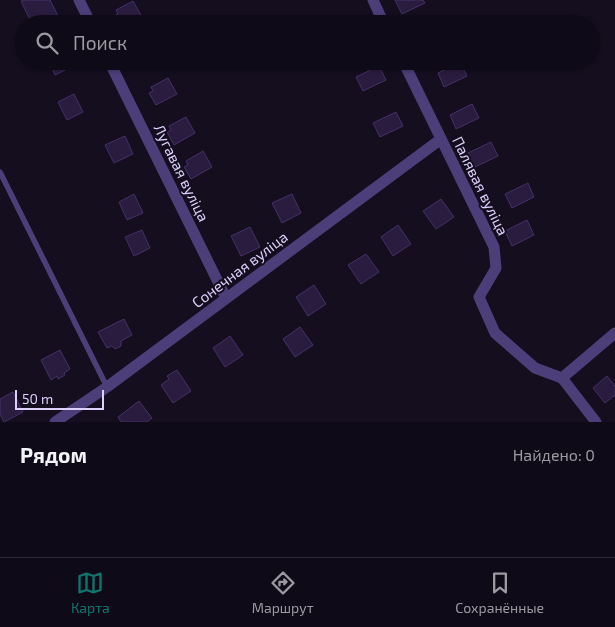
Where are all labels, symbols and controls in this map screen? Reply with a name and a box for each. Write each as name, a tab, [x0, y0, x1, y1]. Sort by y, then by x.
search box	[15, 15, 600, 70]
icon: search	[33, 29, 61, 57]
text: Поиск	[73, 31, 127, 54]
street label: Лугавая вуліца	[150, 121, 213, 225]
street label: Палявая вуліца	[448, 133, 513, 239]
street label: Сонечная вуліца	[188, 227, 291, 312]
scale bar	[15, 387, 104, 410]
text: 50 m	[22, 390, 53, 407]
text: Рядом	[20, 442, 87, 467]
text: Найдено: 0	[513, 445, 595, 464]
tab: Карта	[71, 569, 110, 616]
tab: Маршрут	[252, 569, 314, 616]
tab: Сохранённые	[455, 569, 544, 616]

